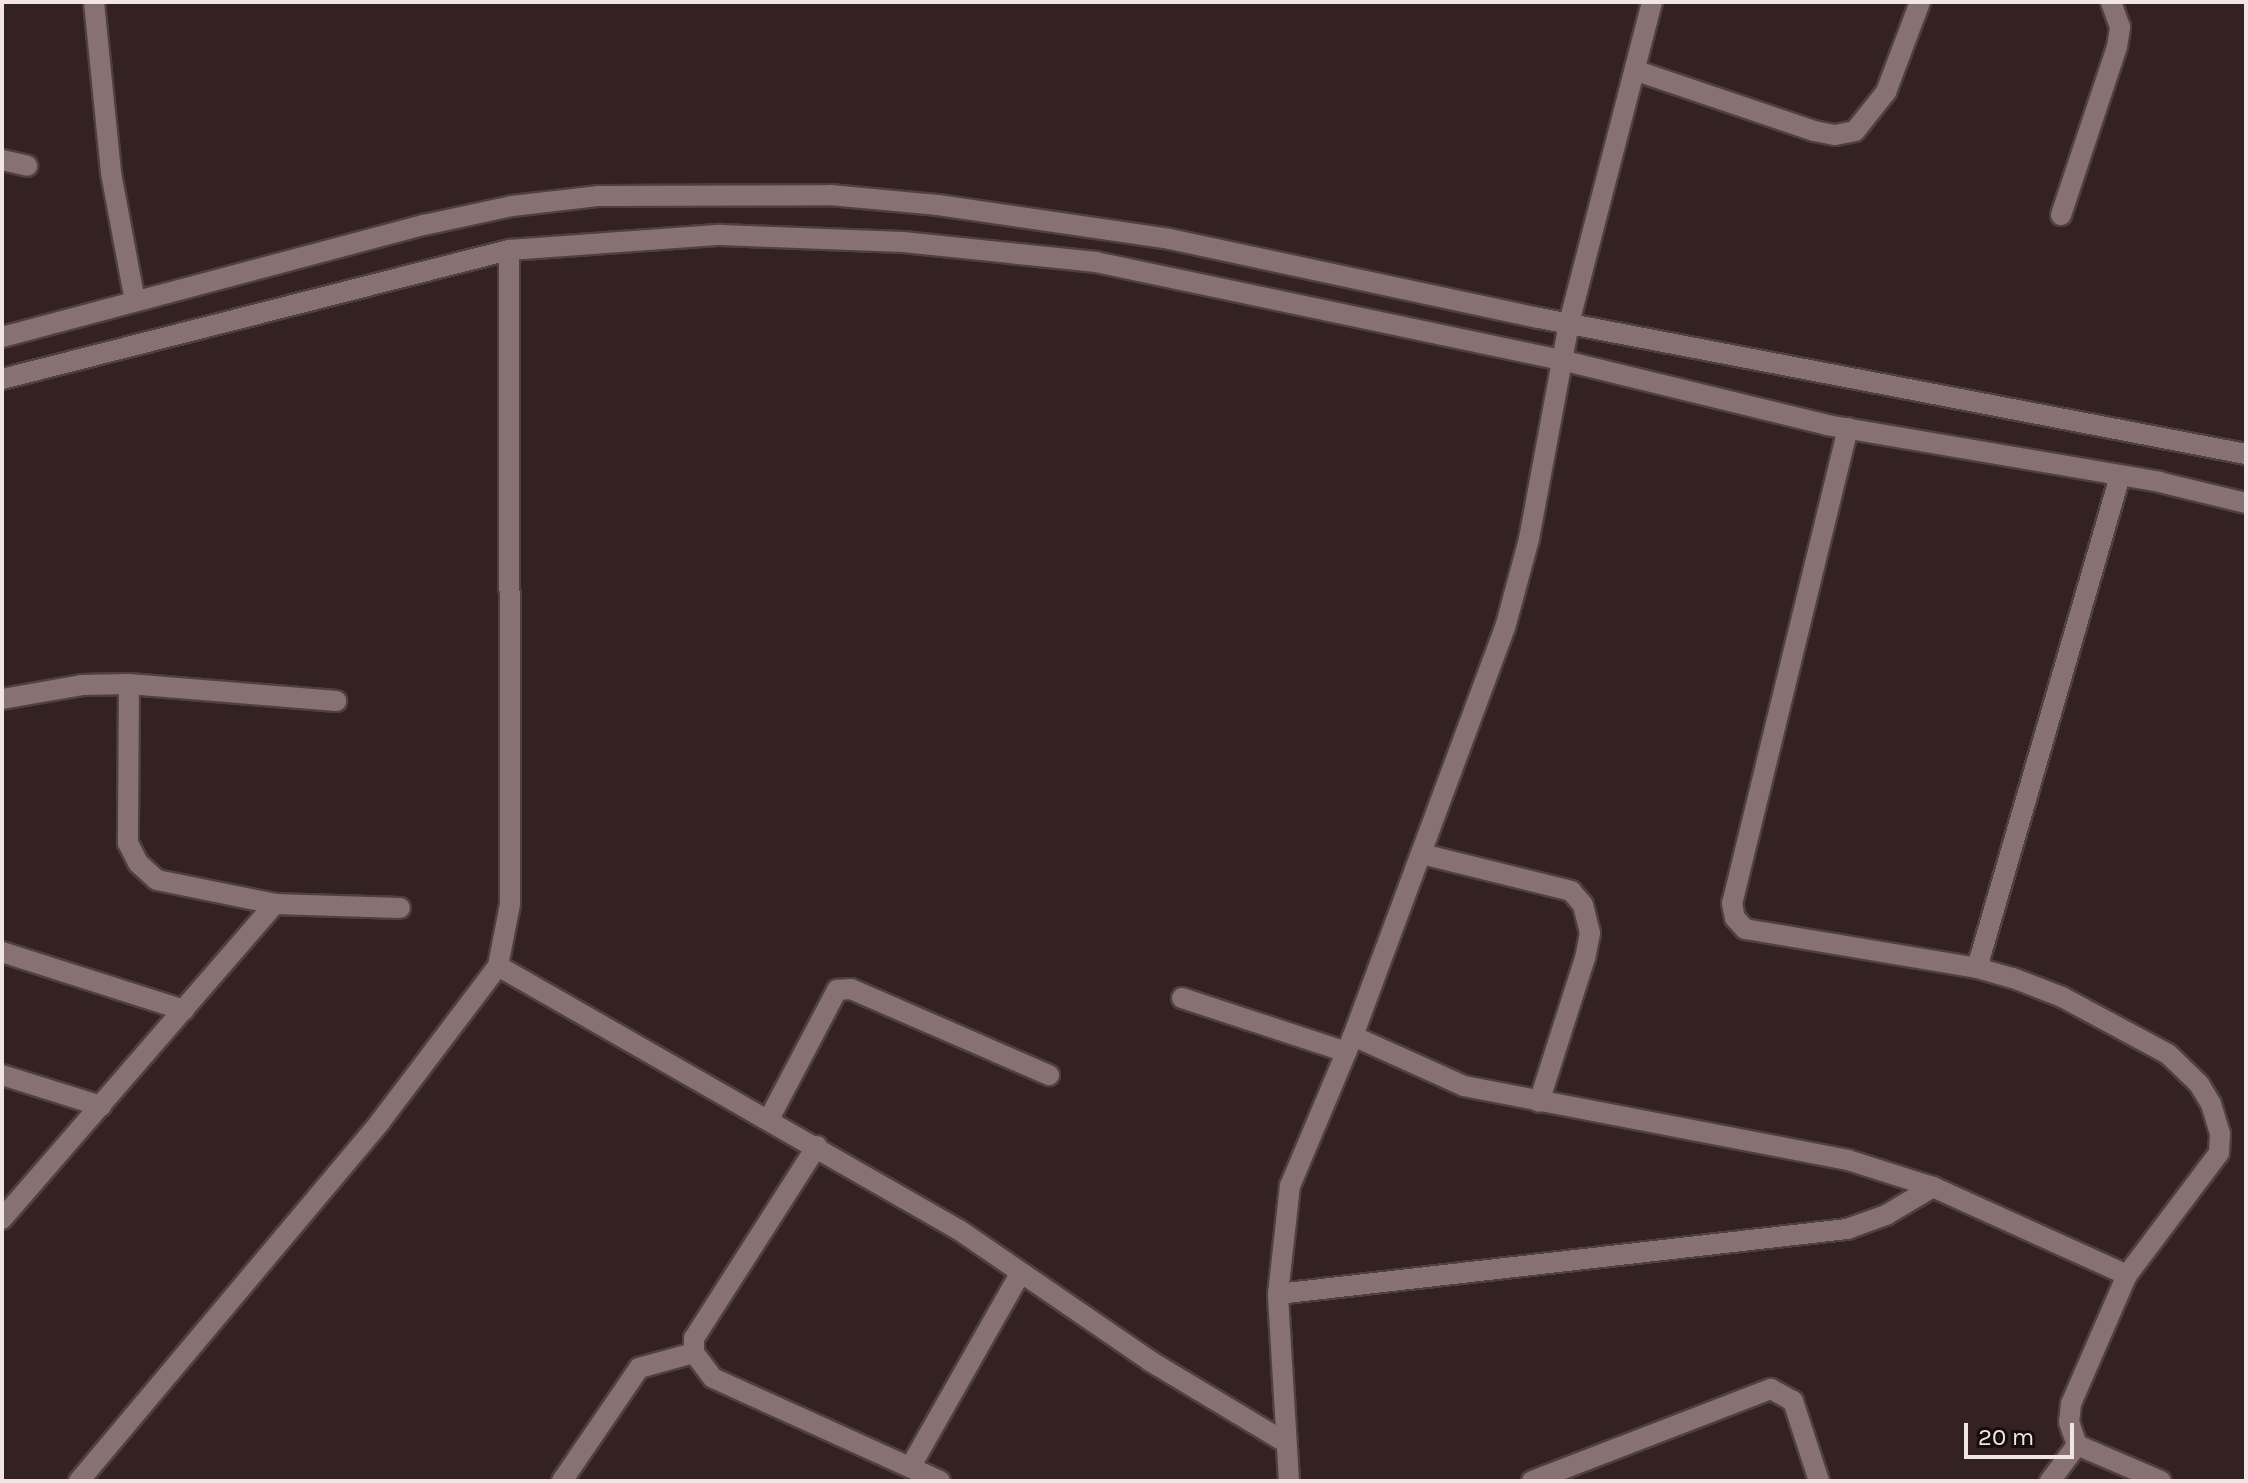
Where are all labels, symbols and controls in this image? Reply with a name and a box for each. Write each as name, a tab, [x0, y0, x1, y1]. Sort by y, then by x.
scale bar	[1968, 1407, 2078, 1457]
text: 20 m	[1978, 1423, 2034, 1451]

